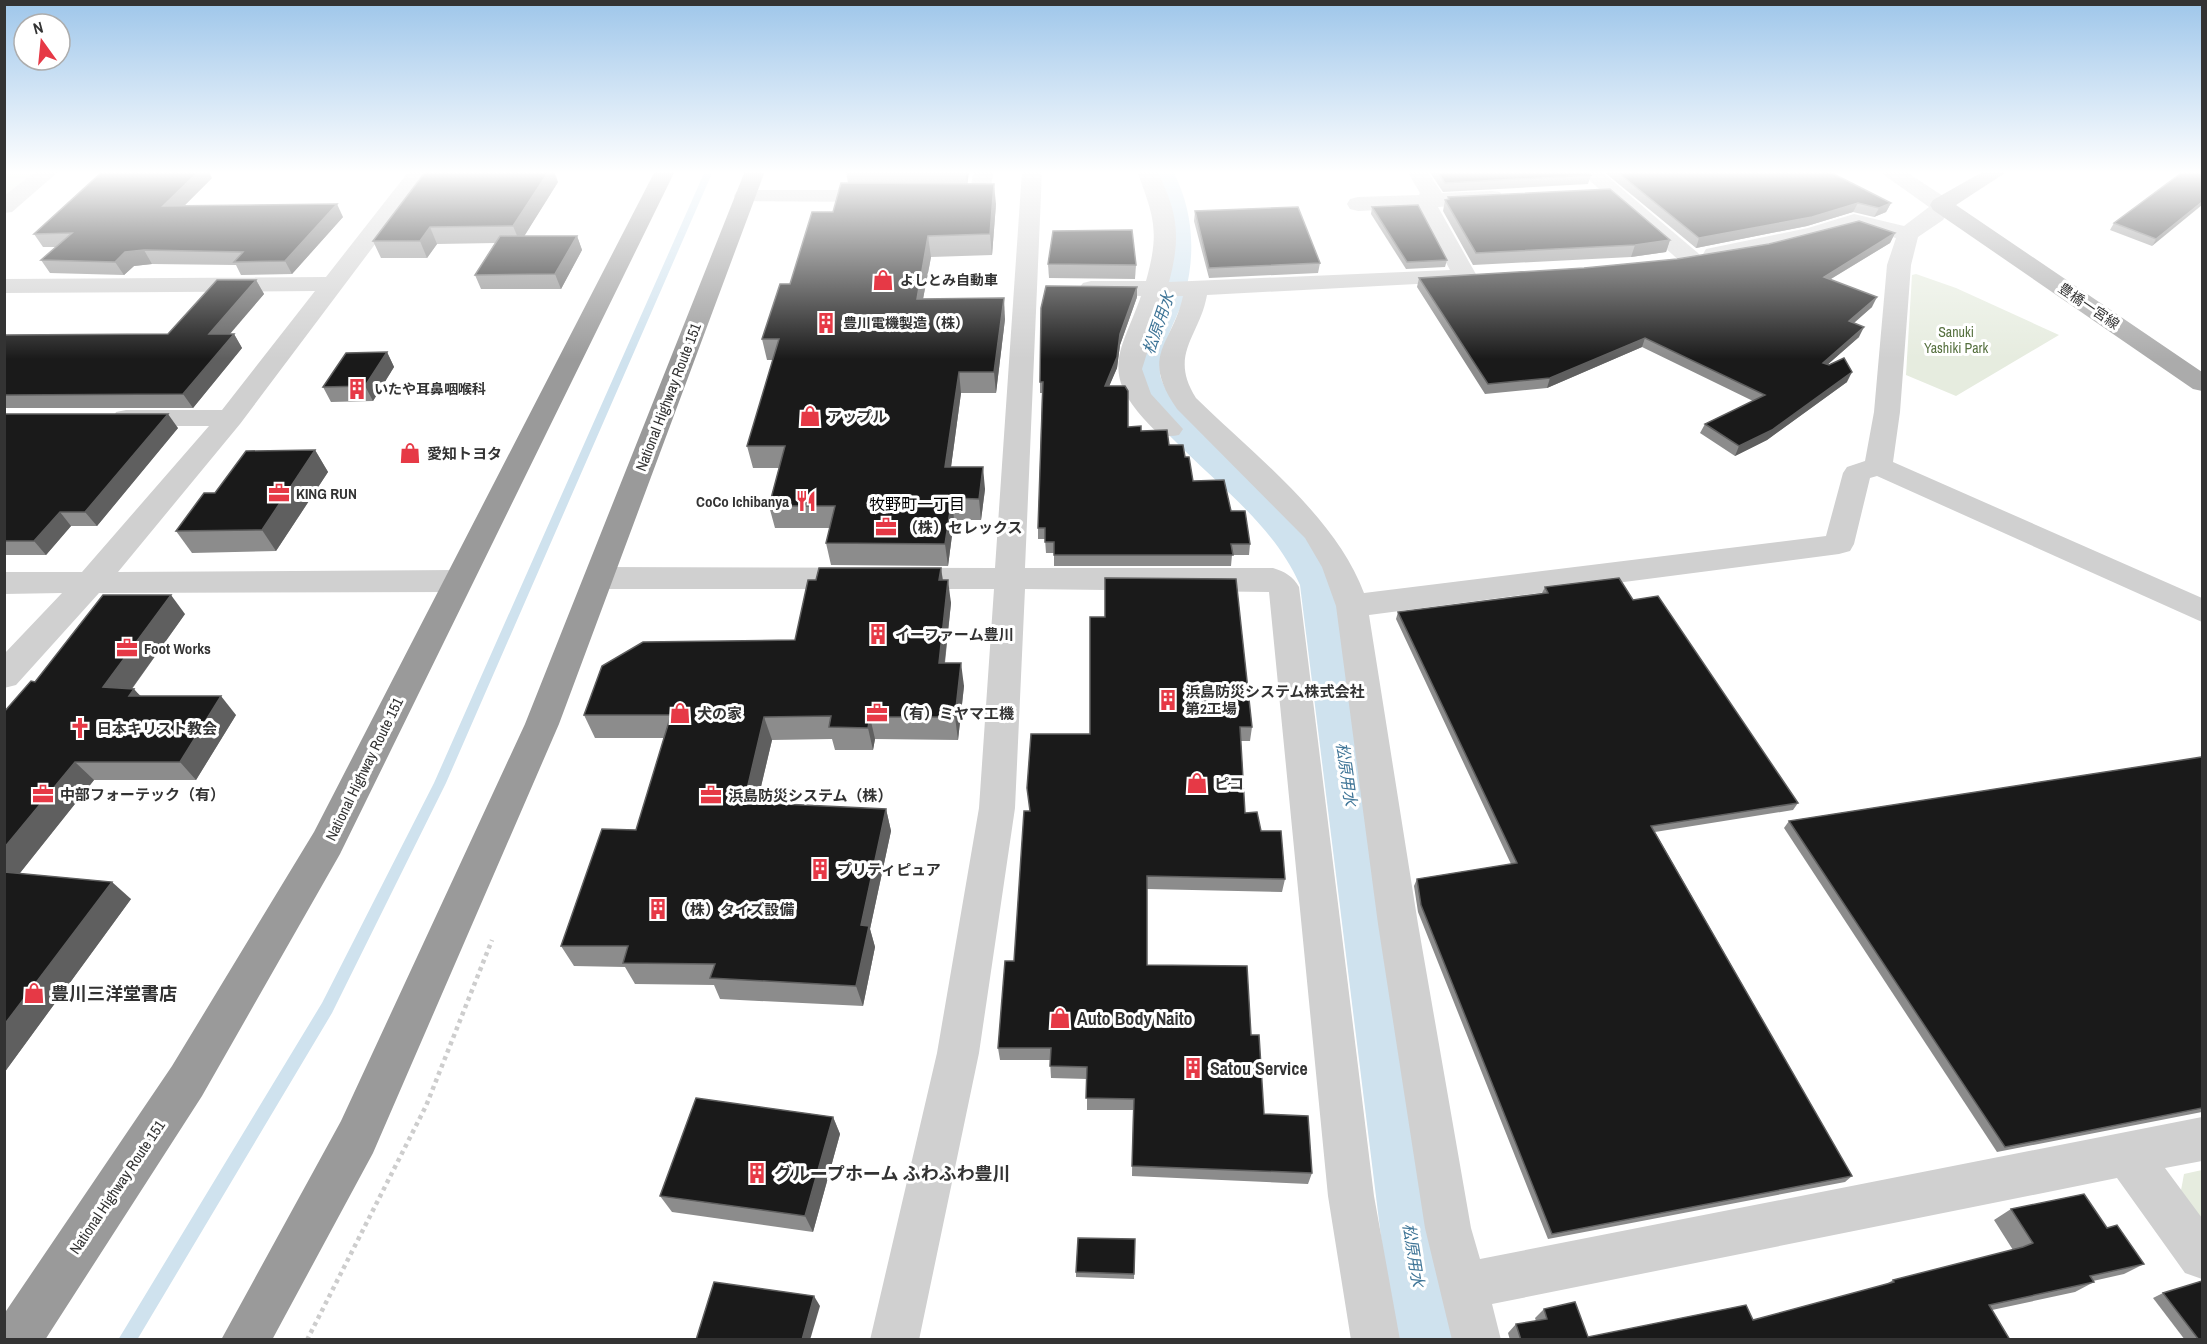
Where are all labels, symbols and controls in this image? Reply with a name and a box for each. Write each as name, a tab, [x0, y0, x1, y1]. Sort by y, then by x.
north arrow	[12, 12, 72, 72]
text: N	[31, 16, 46, 39]
shop icon: よしとみ自動車	[871, 268, 895, 292]
place label: よしとみ自動車	[900, 271, 998, 289]
street label: 豊橋一宮線	[2055, 279, 2123, 333]
water label: 松原用水	[1137, 287, 1179, 357]
building icon: 豊川電機製造（株）	[814, 311, 838, 335]
place label: 豊川電機製造（株）	[843, 314, 969, 332]
street label: National Highway Route 151	[630, 320, 706, 474]
park label: Sanuki Yashiki Park	[1924, 323, 1988, 357]
building icon: いたや耳鼻咽喉科	[345, 377, 369, 401]
place label: いたや耳鼻咽喉科	[374, 380, 486, 398]
shop icon: アップル	[798, 404, 822, 428]
place label: アップル	[827, 406, 887, 427]
shop icon: 愛知トヨタ	[398, 441, 422, 465]
place label: 愛知トヨタ	[427, 443, 502, 464]
office icon: KING RUN	[267, 481, 291, 505]
place label: KING RUN	[296, 483, 357, 504]
restaurant icon: CoCo Ichibanya	[794, 489, 818, 513]
place label: CoCo Ichibanya	[696, 491, 789, 512]
district label: 牧野町一丁目	[869, 493, 965, 515]
office icon: （株）セレックス	[874, 515, 898, 539]
place label: （株）セレックス	[903, 517, 1023, 538]
building icon: イーファーム豊川	[866, 622, 890, 646]
place label: イーファーム豊川	[895, 624, 1014, 645]
office icon: Foot Works	[115, 636, 139, 660]
place label: Foot Works	[144, 638, 211, 659]
place label: 浜島防災システム株式会社 第2工場	[1185, 681, 1365, 719]
building icon: 浜島防災システム株式会社 第2工場	[1156, 688, 1180, 712]
street label: National Highway Route 151	[320, 694, 408, 844]
shop icon: 犬の家	[668, 701, 692, 725]
office icon: （有）ミヤマ工機	[865, 701, 889, 725]
place label: 犬の家	[697, 703, 742, 724]
place label: （有）ミヤマ工機	[894, 703, 1014, 724]
church icon: 日本キリスト教会	[68, 716, 92, 740]
place label: 日本キリスト教会	[97, 718, 217, 739]
water label: 松原用水	[1332, 741, 1363, 809]
shop icon: ピコ	[1185, 771, 1209, 795]
place label: ピコ	[1214, 773, 1244, 794]
office icon: 中部フォーテック（有）	[31, 782, 55, 806]
office icon: 浜島防災システム（株）	[699, 783, 723, 807]
place label: 中部フォーテック（有）	[60, 784, 225, 805]
place label: 浜島防災システム（株）	[728, 785, 893, 806]
building icon: プリティピュア	[808, 857, 832, 881]
place label: プリティピュア	[837, 859, 941, 880]
building icon: （株）タイズ設備	[646, 897, 670, 921]
place label: （株）タイズ設備	[675, 899, 795, 920]
shop icon: 豊川三洋堂書店	[22, 981, 46, 1005]
place label: 豊川三洋堂書店	[51, 981, 177, 1006]
shop icon: Auto Body Naito	[1048, 1006, 1072, 1030]
place label: Auto Body Naito	[1077, 1006, 1193, 1031]
building icon: Satou Service	[1181, 1056, 1205, 1080]
place label: Satou Service	[1210, 1056, 1308, 1081]
street label: National Highway Route 151	[64, 1116, 170, 1258]
building icon: グループホーム ふわふわ豊川	[745, 1161, 769, 1185]
place label: グループホーム ふわふわ豊川	[774, 1161, 1010, 1186]
water label: 松原用水	[1398, 1222, 1430, 1290]

